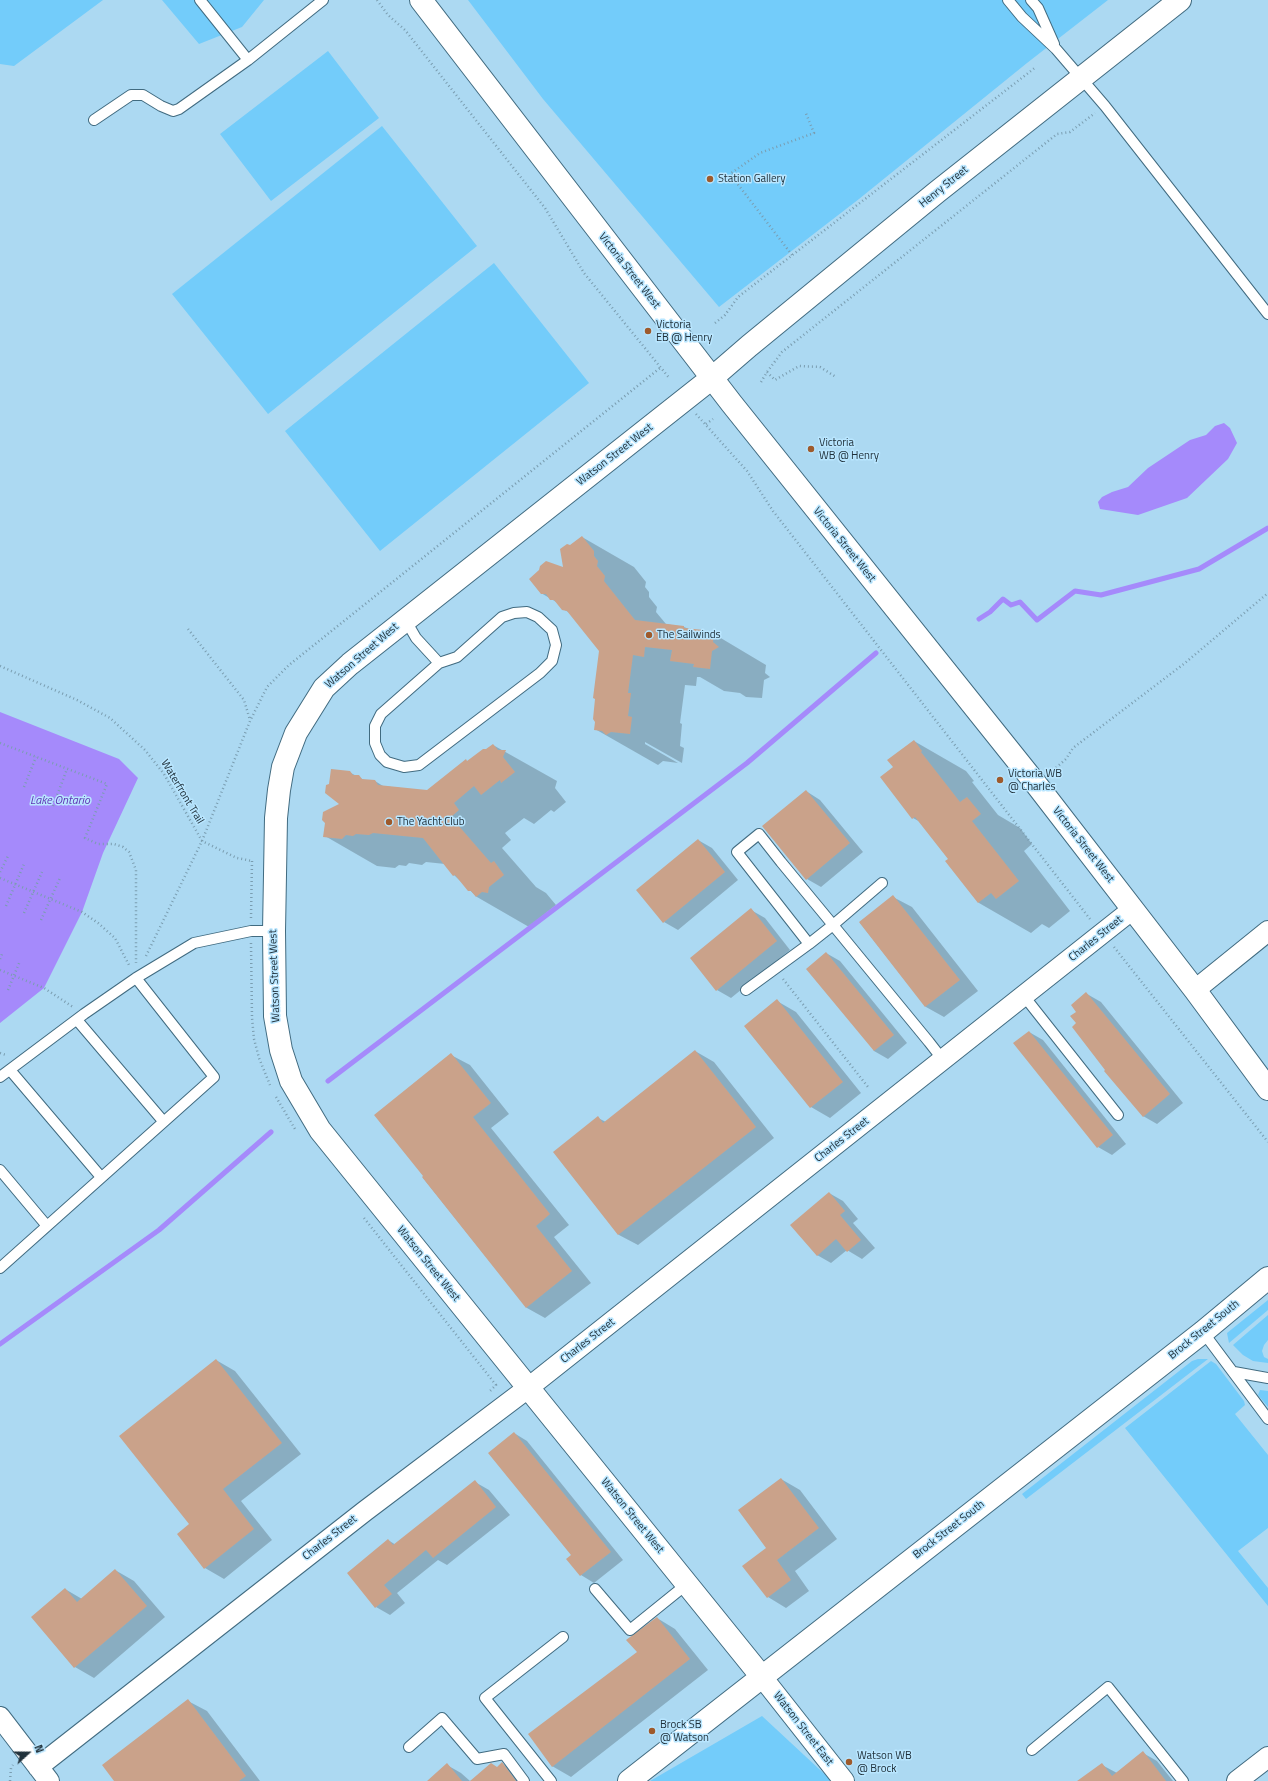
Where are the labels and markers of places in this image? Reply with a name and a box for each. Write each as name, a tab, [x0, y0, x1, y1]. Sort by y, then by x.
place label: Station Gallery	[718, 172, 786, 186]
marker: Station Gallery	[705, 174, 715, 184]
place label: Victoria EB @ Henry	[656, 318, 712, 344]
marker: Victoria EB @ Henry	[643, 326, 653, 336]
place label: Victoria WB @ Henry	[819, 436, 879, 462]
marker: Victoria WB @ Henry	[806, 444, 816, 454]
place label: The Sailwinds	[657, 628, 721, 642]
marker: The Sailwinds	[644, 630, 654, 640]
place label: Victoria WB @ Charles	[1008, 767, 1062, 793]
marker: Victoria WB @ Charles	[995, 775, 1005, 785]
place label: The Yacht Club	[397, 815, 464, 829]
marker: The Yacht Club	[384, 817, 394, 827]
place label: Brock SB @ Watson	[660, 1718, 709, 1744]
marker: Brock SB @ Watson	[647, 1726, 657, 1736]
place label: Watson WB @ Brock	[857, 1749, 912, 1775]
marker: Watson WB @ Brock	[844, 1757, 854, 1767]

